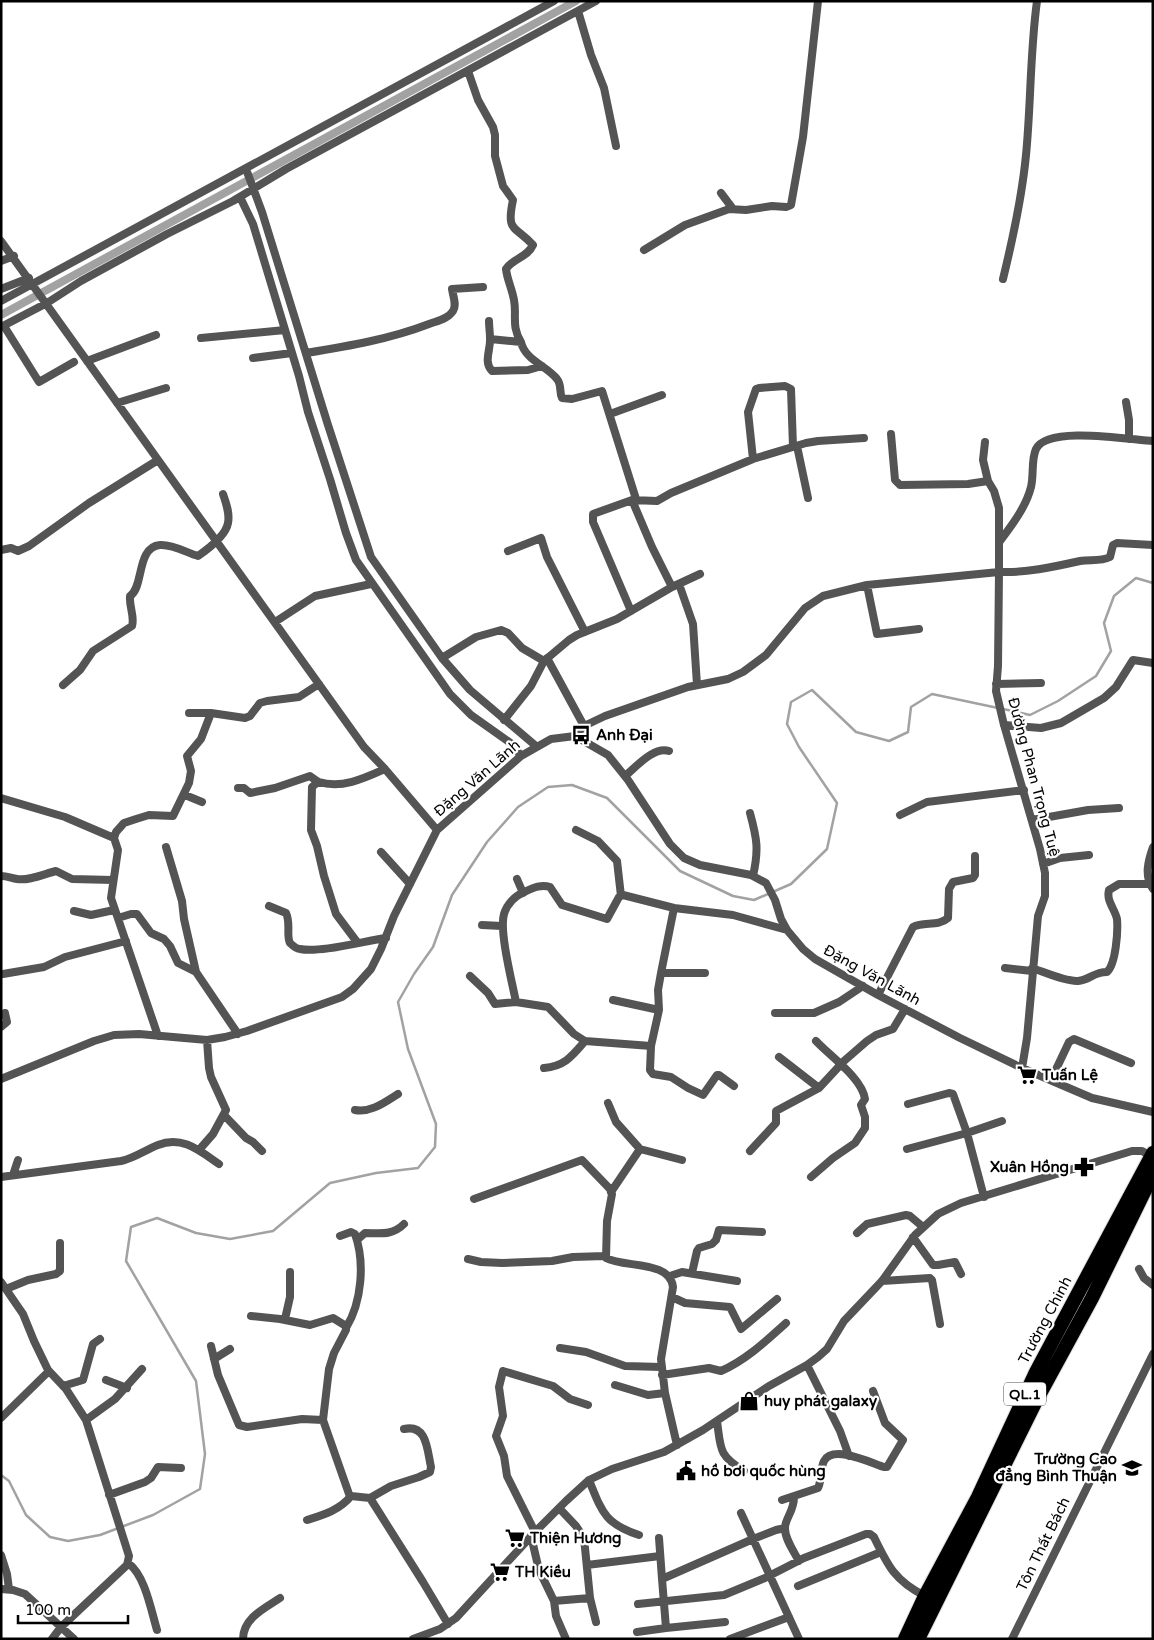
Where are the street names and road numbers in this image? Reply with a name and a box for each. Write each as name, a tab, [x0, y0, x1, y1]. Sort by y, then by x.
street label: Đường Phan Trọng Tuệ	[1004, 695, 1064, 859]
street label: Đặng Văn Lãnh	[430, 736, 524, 820]
street label: Đặng Văn Lãnh	[820, 941, 924, 1009]
street label: Trường Chinh	[1014, 1273, 1076, 1367]
road number: QL.1	[1004, 1382, 1046, 1406]
street label: Tôn Thất Bách	[1012, 1494, 1074, 1594]

